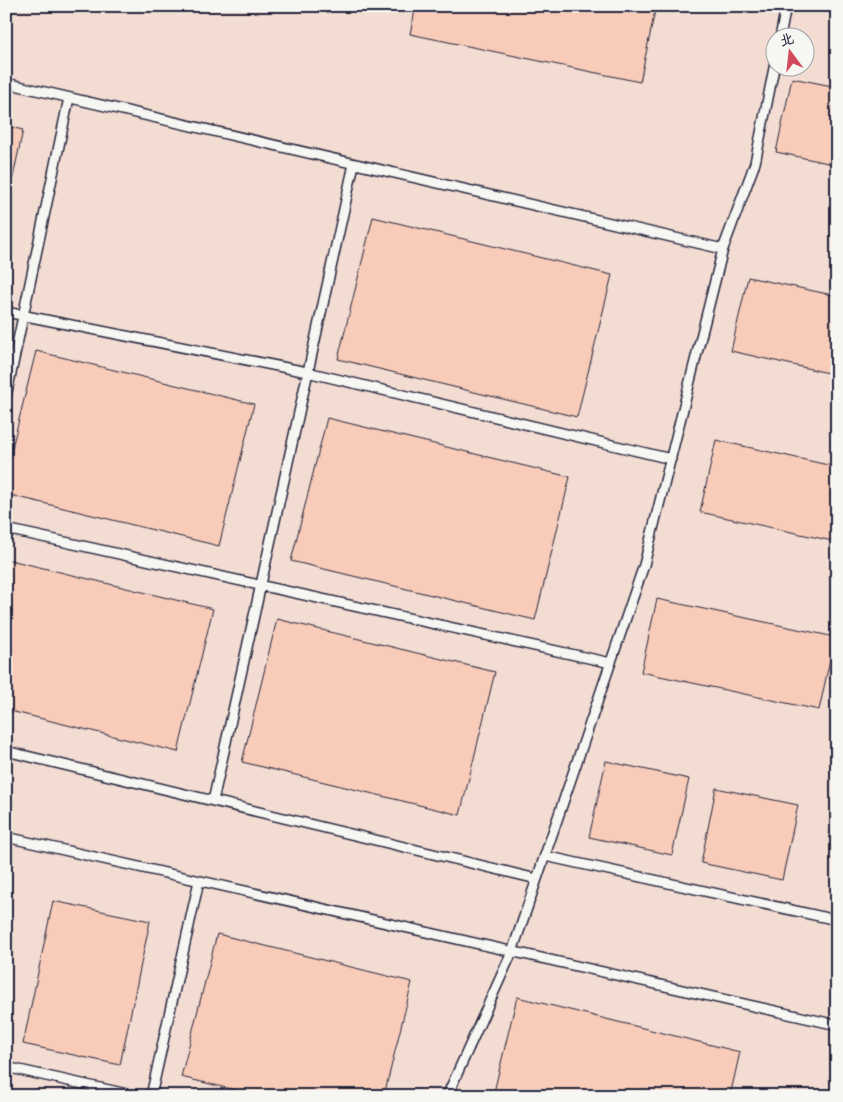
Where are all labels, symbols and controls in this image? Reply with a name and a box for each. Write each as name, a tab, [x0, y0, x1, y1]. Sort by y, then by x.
north arrow	[766, 28, 816, 78]
text: 北	[778, 30, 797, 53]

